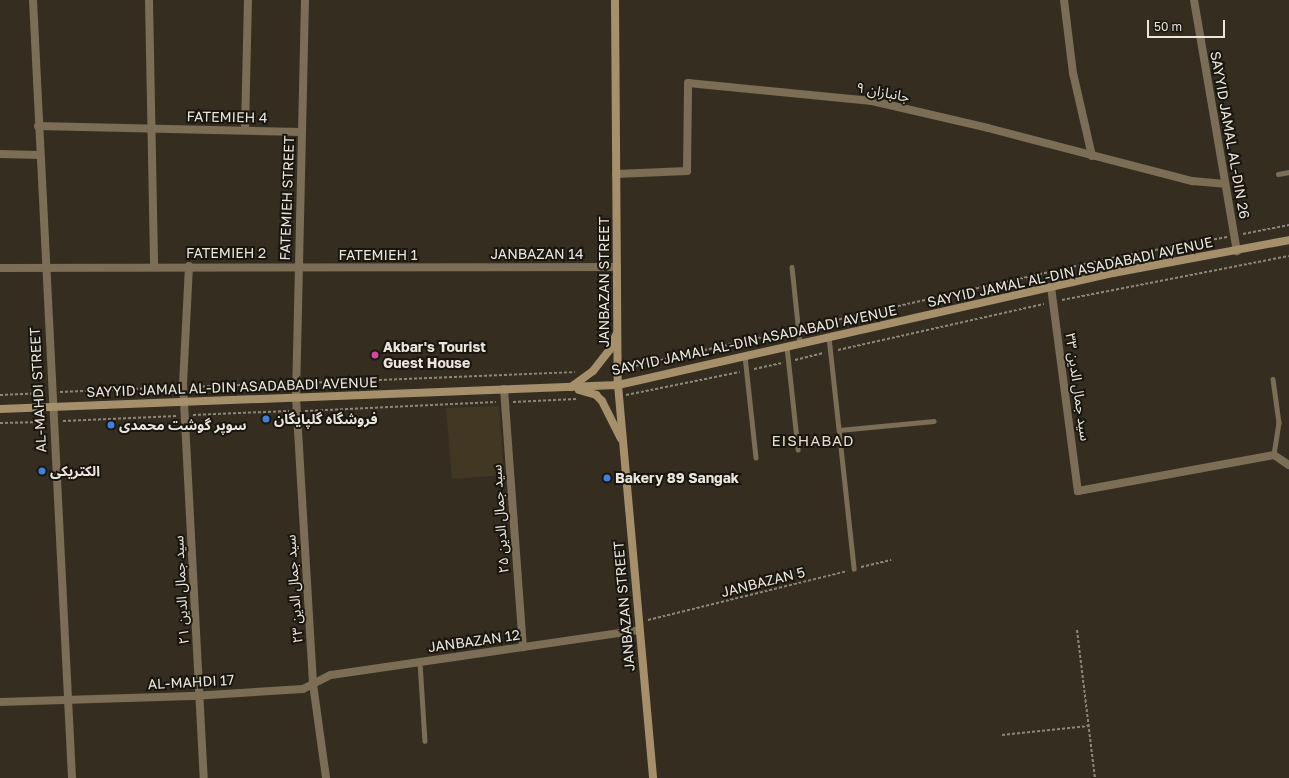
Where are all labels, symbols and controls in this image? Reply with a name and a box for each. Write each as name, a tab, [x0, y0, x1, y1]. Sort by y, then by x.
scale bar	[1149, 12, 1227, 38]
text: 50 m	[1154, 19, 1182, 34]
street label: SAYYID JAMAL AL-DIN 26	[1207, 50, 1253, 220]
street label: جانبازان ۹	[855, 79, 911, 105]
street label: FATEMIEH 4	[187, 108, 267, 126]
street label: FATEMIEH STREET	[276, 135, 298, 261]
street label: JANBAZAN STREET	[596, 217, 612, 347]
street label: SAYYID JAMAL AL-DIN ASADABADI AVENUE	[926, 234, 1214, 310]
street label: FATEMIEH 2	[186, 245, 266, 261]
street label: JANBAZAN 14	[490, 246, 584, 262]
street label: FATEMIEH 1	[339, 247, 417, 263]
street label: SAYYID JAMAL AL-DIN ASADABADI AVENUE	[610, 302, 898, 378]
street label: AL-MAHDI STREET	[26, 327, 50, 453]
street label: سید جمال الدین ۳۳	[1062, 332, 1094, 442]
place label: Akbar's Tourist Guest House	[383, 339, 486, 372]
marker: Akbar's Tourist Guest House	[370, 350, 380, 360]
street label: SAYYID JAMAL AL-DIN ASADABADI AVENUE	[86, 374, 378, 400]
place label: فروشگاه گلپایگان	[274, 411, 378, 427]
marker: فروشگاه گلپایگان	[261, 414, 271, 424]
place label: سوپر گوشت محمدی	[119, 417, 246, 433]
marker: سوپر گوشت محمدی	[106, 420, 116, 430]
district label: EISHABAD	[771, 432, 855, 450]
place label: الکتریکی	[50, 463, 100, 479]
street label: سید جمال الدین ۲۵	[488, 464, 512, 574]
marker: الکتریکی	[37, 466, 47, 476]
place label: Bakery 89 Sangak	[615, 470, 739, 486]
marker: Bakery 89 Sangak	[602, 473, 612, 483]
street label: سید جمال الدین ۲۳	[282, 534, 306, 644]
street label: سید جمال الدین ۲۱	[170, 535, 192, 645]
street label: JANBAZAN STREET	[610, 540, 638, 672]
street label: JANBAZAN 5	[719, 563, 807, 601]
street label: JANBAZAN 12	[427, 626, 521, 656]
street label: AL-MAHDI 17	[147, 671, 235, 693]

